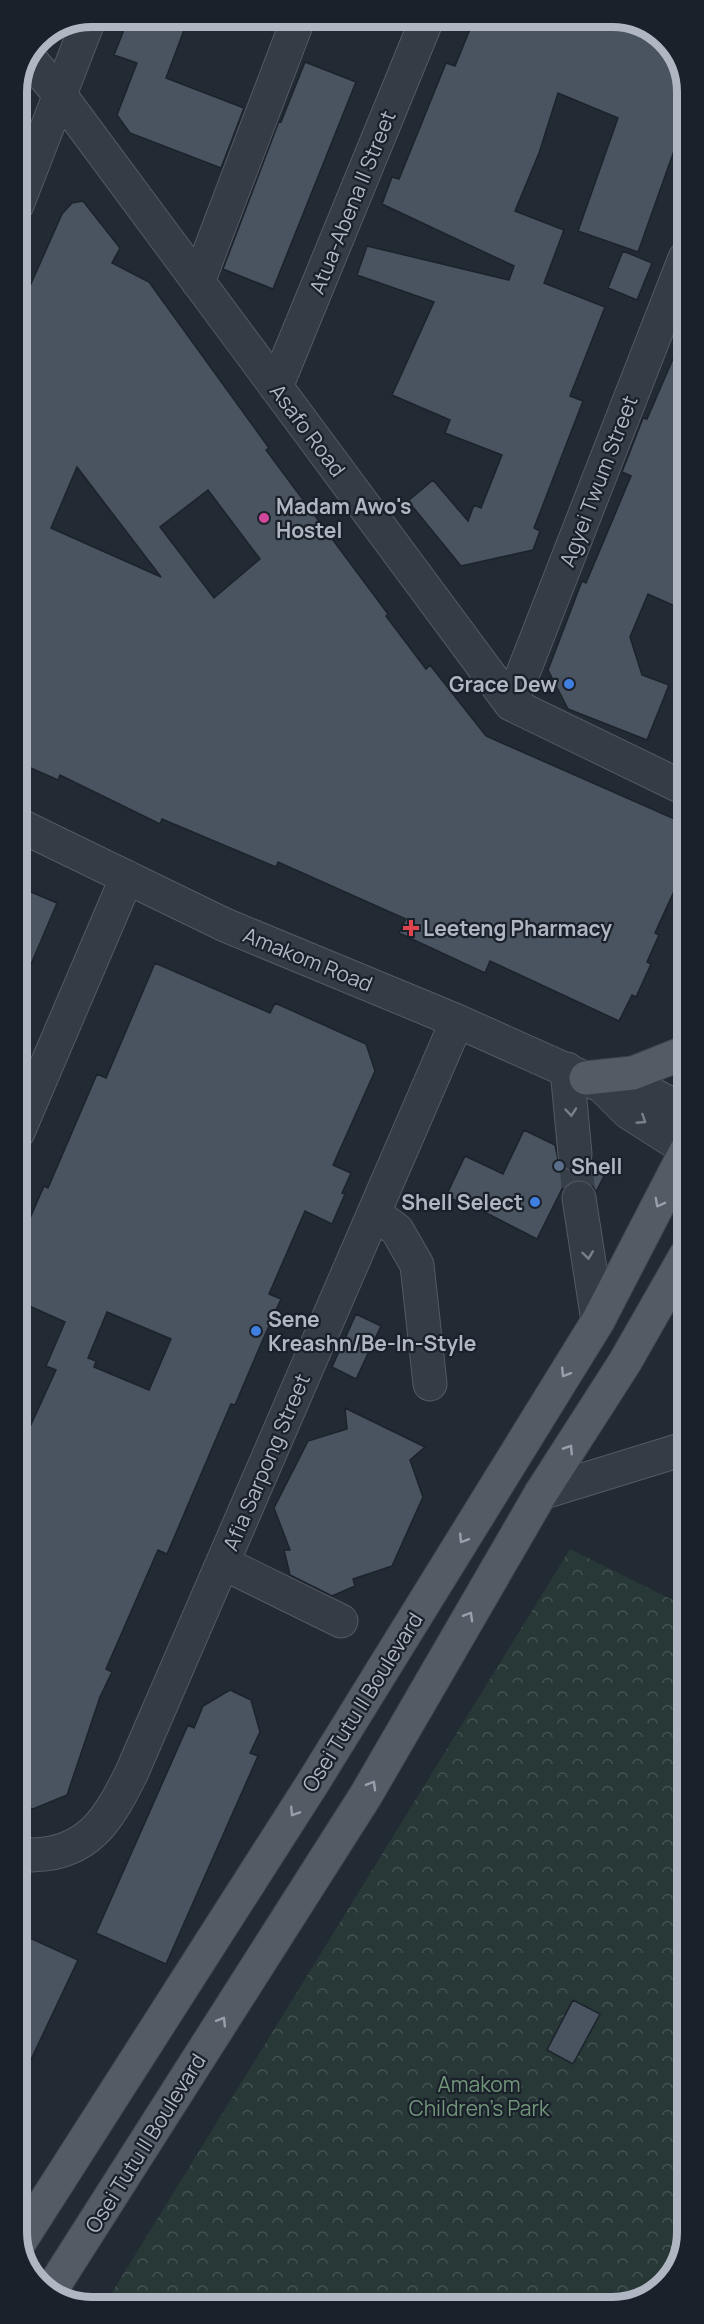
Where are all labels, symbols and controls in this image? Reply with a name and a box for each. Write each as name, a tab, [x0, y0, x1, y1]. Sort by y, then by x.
street label: Atua-Abena II Street	[302, 106, 402, 298]
street label: Asafo Road	[264, 378, 352, 482]
street label: Agyei Twum Street	[552, 391, 644, 571]
place label: Madam Awo's Hostel	[276, 492, 411, 544]
marker: Madam Awo's Hostel	[257, 511, 271, 525]
place label: Grace Dew	[449, 670, 557, 698]
marker: Grace Dew	[562, 677, 576, 691]
place label: Leeteng Pharmacy	[423, 914, 612, 942]
street label: Amakom Road	[239, 920, 377, 998]
marker: Leeteng Pharmacy	[404, 921, 418, 935]
one-way arrow	[564, 1107, 577, 1116]
one-way arrow	[635, 1113, 646, 1124]
place label: Shell	[571, 1152, 622, 1180]
marker: Shell	[552, 1159, 566, 1173]
place label: Shell Select	[401, 1188, 523, 1216]
marker: Shell Select	[528, 1195, 542, 1209]
one-way arrow	[655, 1196, 666, 1207]
one-way arrow	[581, 1251, 593, 1260]
place label: Sene Kreashn/Be-In-Style	[268, 1305, 476, 1357]
marker: Sene Kreashn/Be-In-Style	[249, 1324, 263, 1338]
one-way arrow	[561, 1367, 573, 1377]
street label: Afia Sarpong Street	[216, 1369, 316, 1555]
one-way arrow	[562, 1445, 573, 1456]
one-way arrow	[458, 1533, 470, 1543]
street label: Osei Tutu II Boulevard	[295, 1607, 429, 1797]
one-way arrow	[462, 1612, 474, 1623]
one-way arrow	[364, 1781, 376, 1791]
one-way arrow	[289, 1806, 301, 1816]
one-way arrow	[215, 2017, 227, 2027]
street label: Osei Tutu II Boulevard	[78, 2048, 212, 2238]
park label: Amakom Children's Park	[409, 2070, 550, 2122]

